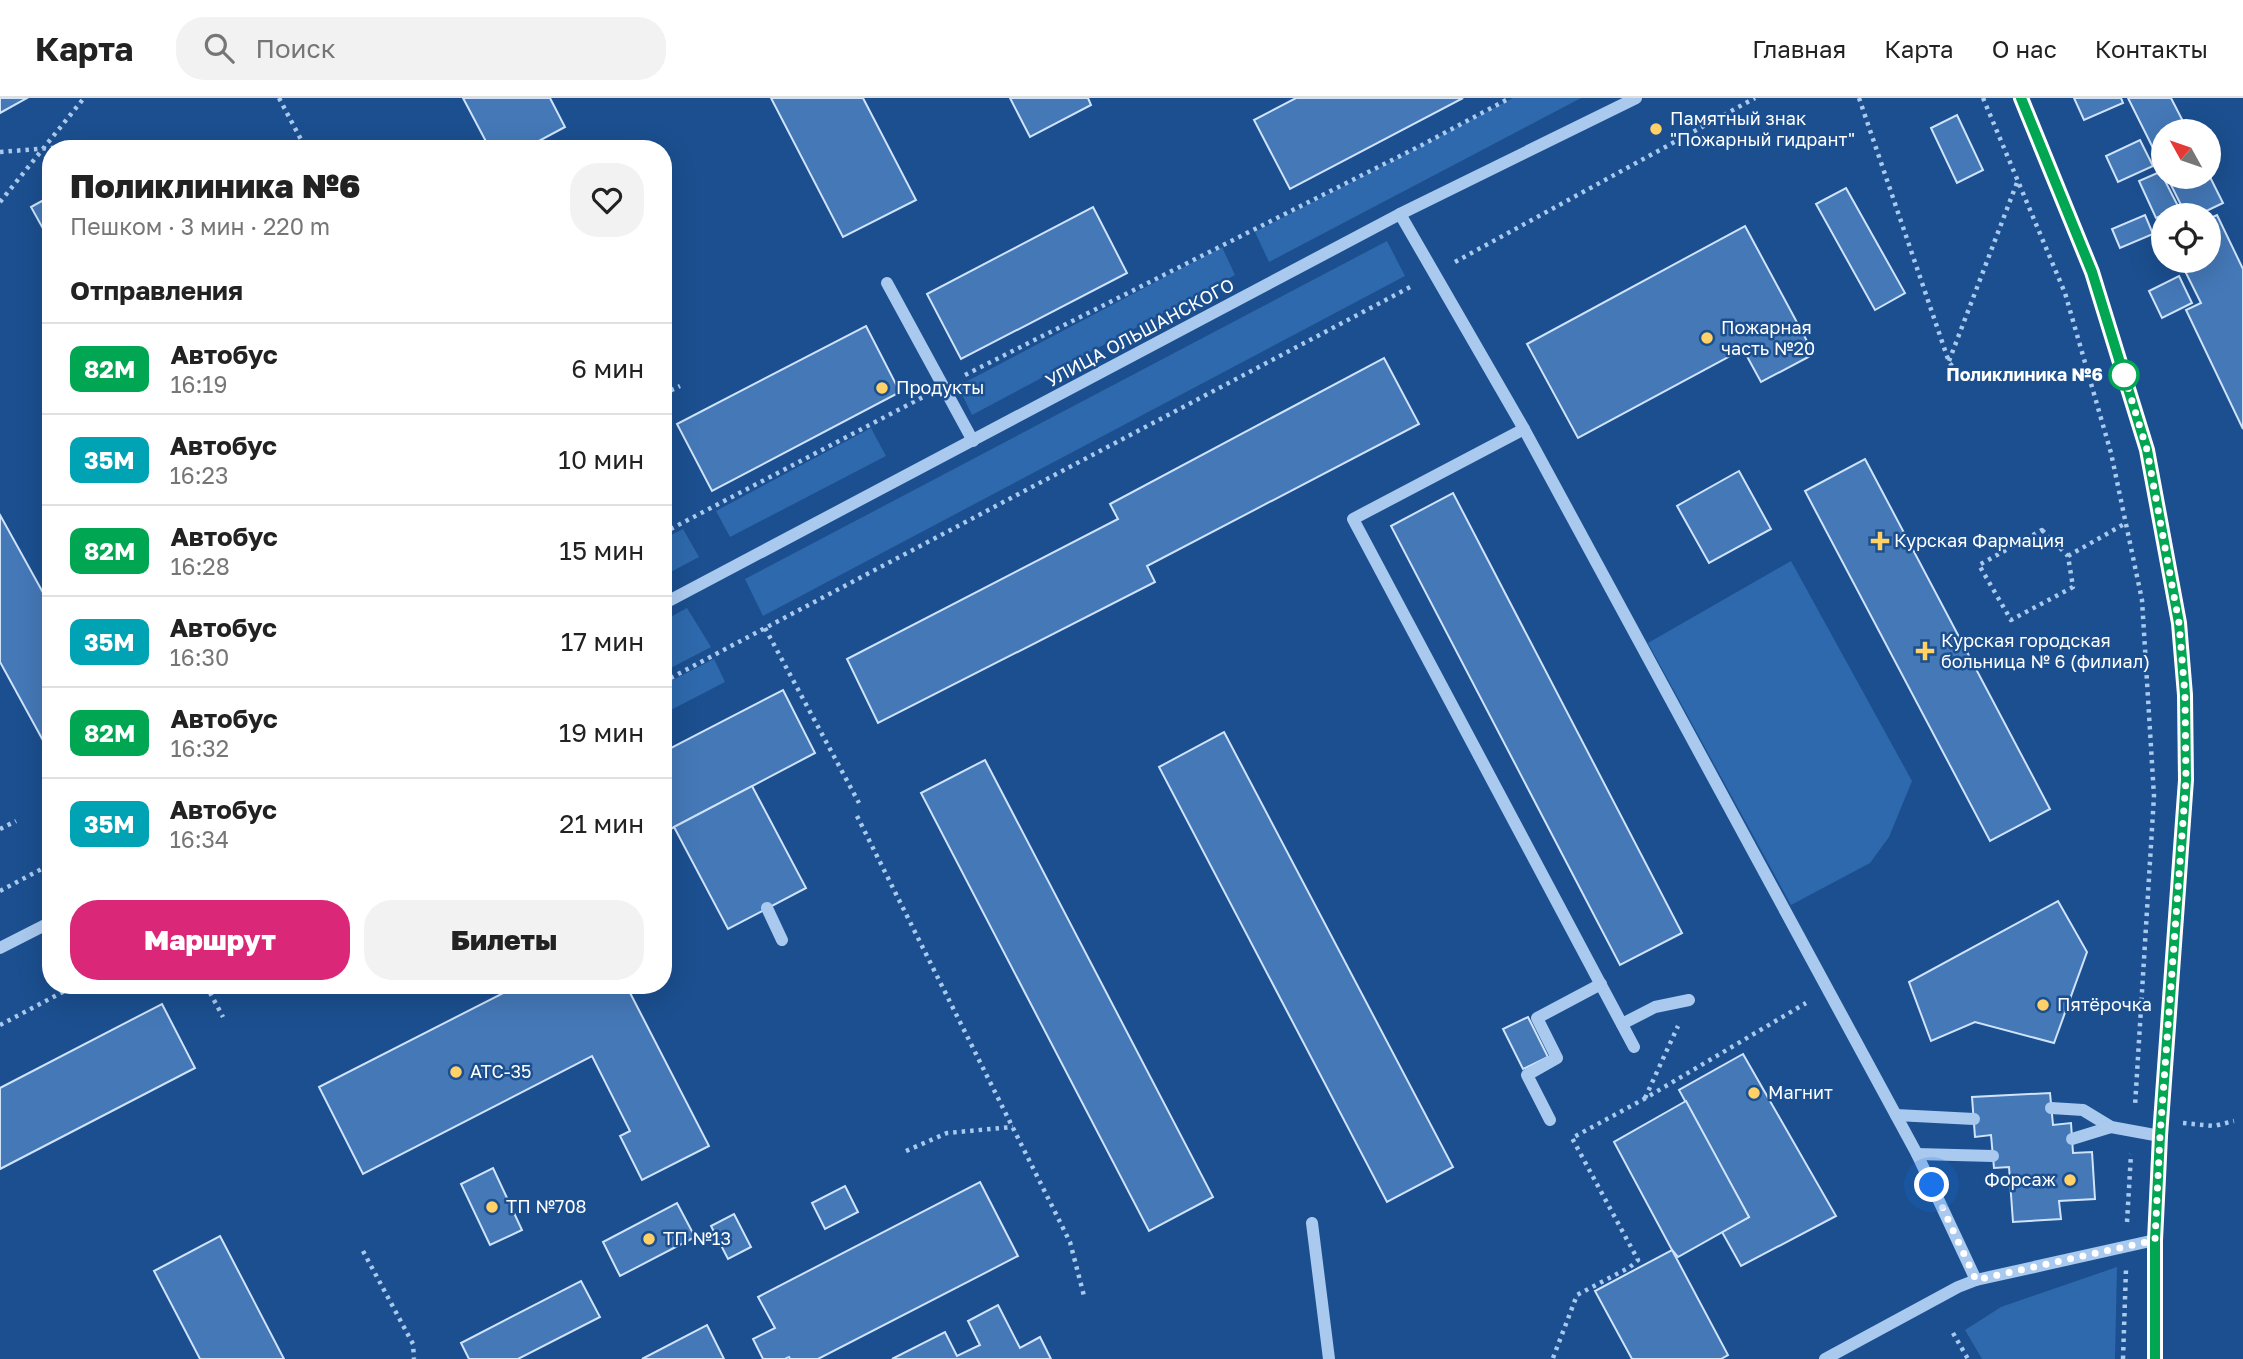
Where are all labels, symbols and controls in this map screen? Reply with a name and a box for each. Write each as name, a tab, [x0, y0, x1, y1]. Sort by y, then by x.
search box	[176, 17, 666, 80]
text: Карта	[35, 29, 134, 68]
icon: search	[200, 29, 238, 67]
text: Поиск	[256, 33, 336, 64]
text: Главная	[1752, 34, 1846, 63]
text: Карта	[1884, 34, 1954, 63]
text: О нас	[1992, 34, 2057, 63]
text: Контакты	[2095, 34, 2208, 63]
place label: Памятный знак "Пожарный гидрант"	[1670, 107, 1855, 150]
north arrow	[2151, 119, 2221, 189]
map controls	[2151, 119, 2221, 273]
marker: Памятный знак "Пожарный гидрант"	[1648, 121, 1664, 137]
button: heart	[570, 163, 644, 237]
text: Поликлиника №6	[70, 166, 360, 205]
button: locate	[2151, 203, 2221, 273]
text: Пешком · 3 мин · 220 m	[70, 212, 330, 240]
street label: УЛИЦА ОЛЬШАНСКОГО	[1041, 273, 1238, 391]
text: Отправления	[70, 275, 243, 306]
place label: Пожарная часть №20	[1721, 316, 1815, 359]
marker: Пожарная часть №20	[1699, 330, 1715, 346]
text: Автобус	[170, 339, 278, 370]
text: 6 мин	[571, 353, 644, 384]
text: 82М	[84, 354, 135, 383]
marker: Поликлиника №6	[2109, 360, 2139, 390]
place label: Поликлиника №6	[1946, 363, 2103, 385]
text: 16:19	[170, 370, 227, 398]
place label: Продукты	[896, 376, 984, 398]
marker: Продукты	[874, 380, 890, 396]
text: Автобус	[170, 430, 277, 461]
text: 10 мин	[558, 444, 644, 475]
text: 35М	[84, 445, 135, 474]
text: 16:23	[170, 461, 228, 489]
text: Автобус	[170, 521, 278, 552]
place label: Курская Фармация	[1894, 529, 2064, 551]
marker: Курская Фармация	[1872, 533, 1888, 549]
text: 15 мин	[559, 535, 644, 566]
text: 82М	[84, 536, 135, 565]
text: 16:28	[170, 552, 230, 580]
text: Автобус	[170, 612, 277, 643]
text: 17 мин	[561, 626, 644, 657]
text: 35М	[84, 627, 135, 656]
place label: Курская городская больница № 6 (филиал)	[1941, 629, 2150, 672]
marker: Курская городская больница № 6 (филиал)	[1915, 641, 1935, 661]
text: 16:30	[170, 643, 229, 671]
text: Автобус	[170, 703, 278, 734]
text: 19 мин	[559, 717, 644, 748]
text: 82М	[84, 718, 135, 747]
text: 16:32	[170, 734, 229, 762]
text: Автобус	[170, 794, 277, 825]
text: 21 мин	[559, 808, 644, 839]
text: 35М	[84, 809, 135, 838]
text: 16:34	[170, 825, 229, 853]
button: Маршрут	[70, 900, 350, 980]
button: Билеты	[364, 900, 644, 980]
place label: Пятёрочка	[2057, 993, 2152, 1015]
marker: Пятёрочка	[2035, 997, 2051, 1013]
place label: АТС-35	[470, 1060, 531, 1082]
marker: АТС-35	[448, 1064, 464, 1080]
place label: Магнит	[1768, 1081, 1833, 1103]
marker: Магнит	[1746, 1085, 1762, 1101]
your location	[1914, 1167, 1949, 1202]
place label: Форсаж	[1984, 1168, 2056, 1190]
marker: Форсаж	[2062, 1172, 2078, 1188]
place label: ТП №708	[506, 1195, 587, 1217]
marker: ТП №708	[484, 1199, 500, 1215]
place label: ТП №13	[663, 1227, 731, 1249]
marker: ТП №13	[641, 1231, 657, 1247]

